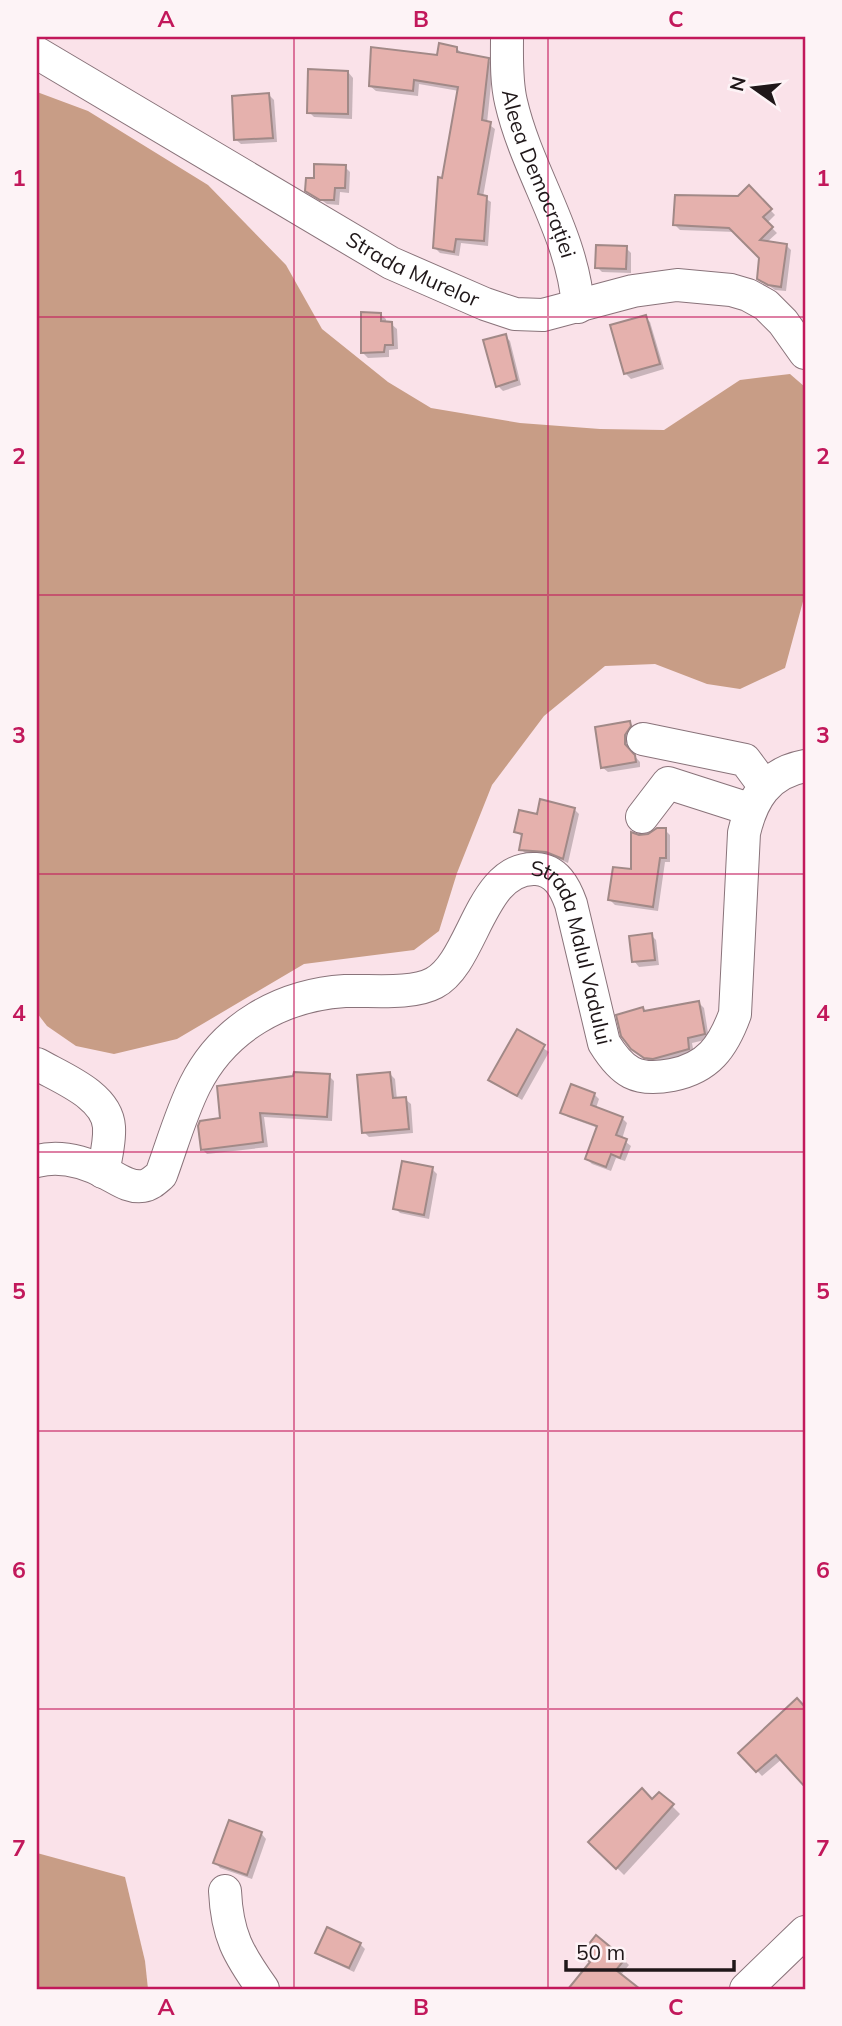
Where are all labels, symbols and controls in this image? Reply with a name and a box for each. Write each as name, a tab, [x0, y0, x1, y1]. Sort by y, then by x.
text: A	[157, 4, 175, 33]
text: B	[413, 4, 429, 33]
text: C	[668, 4, 684, 33]
north arrow	[720, 52, 790, 122]
text: N	[724, 74, 751, 94]
street label: Aleea Democrației	[497, 87, 582, 261]
text: 1	[12, 163, 26, 192]
text: 1	[816, 163, 830, 192]
street label: Strada Murelor	[342, 225, 484, 312]
text: 2	[12, 441, 26, 470]
text: 2	[816, 441, 830, 470]
text: 3	[12, 720, 26, 749]
text: 3	[816, 720, 830, 749]
street label: Strada Malul Vadului	[530, 855, 618, 1047]
text: 4	[12, 998, 26, 1027]
text: 4	[816, 998, 830, 1027]
text: 5	[12, 1276, 26, 1305]
text: 5	[816, 1276, 830, 1305]
text: 6	[12, 1555, 26, 1584]
text: 6	[816, 1555, 830, 1584]
text: 7	[12, 1833, 26, 1862]
text: 7	[816, 1833, 830, 1862]
scale bar	[566, 1928, 734, 1972]
text: 50 m	[576, 1939, 625, 1965]
text: A	[157, 1992, 175, 2021]
text: B	[413, 1992, 429, 2021]
text: C	[668, 1992, 684, 2021]

